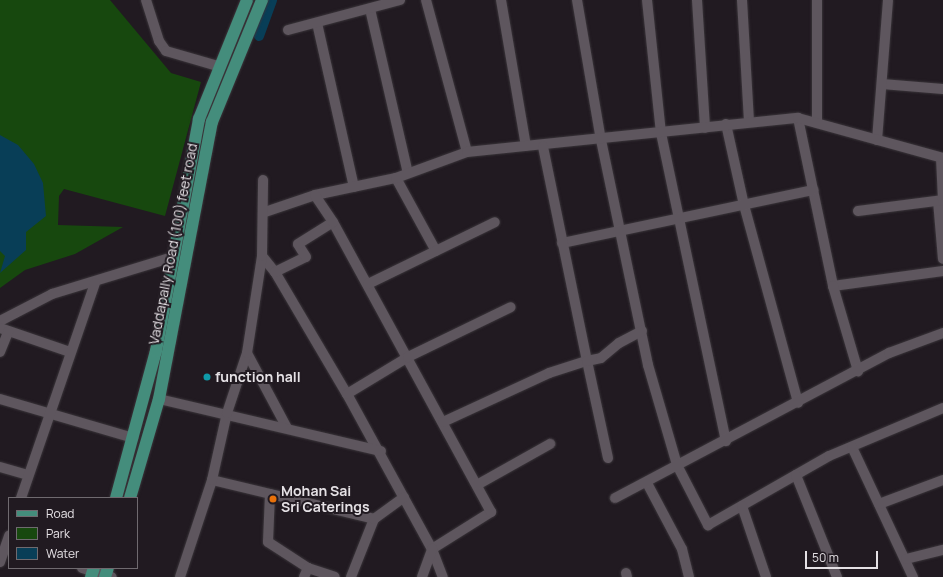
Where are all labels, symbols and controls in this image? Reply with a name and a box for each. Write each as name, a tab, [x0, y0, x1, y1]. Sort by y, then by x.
street label: Vaddapally Road (100) feet road	[145, 142, 201, 346]
place label: function hall	[215, 369, 301, 385]
marker: function hall	[202, 372, 212, 382]
place label: Mohan Sai Sri Caterings	[281, 483, 370, 516]
marker: Mohan Sai Sri Caterings	[268, 494, 278, 504]
legend	[8, 497, 138, 569]
text: Road	[46, 505, 74, 522]
text: Park	[46, 525, 70, 542]
scale bar	[807, 543, 880, 569]
text: Water	[46, 545, 79, 562]
text: 50 m	[812, 549, 839, 566]

